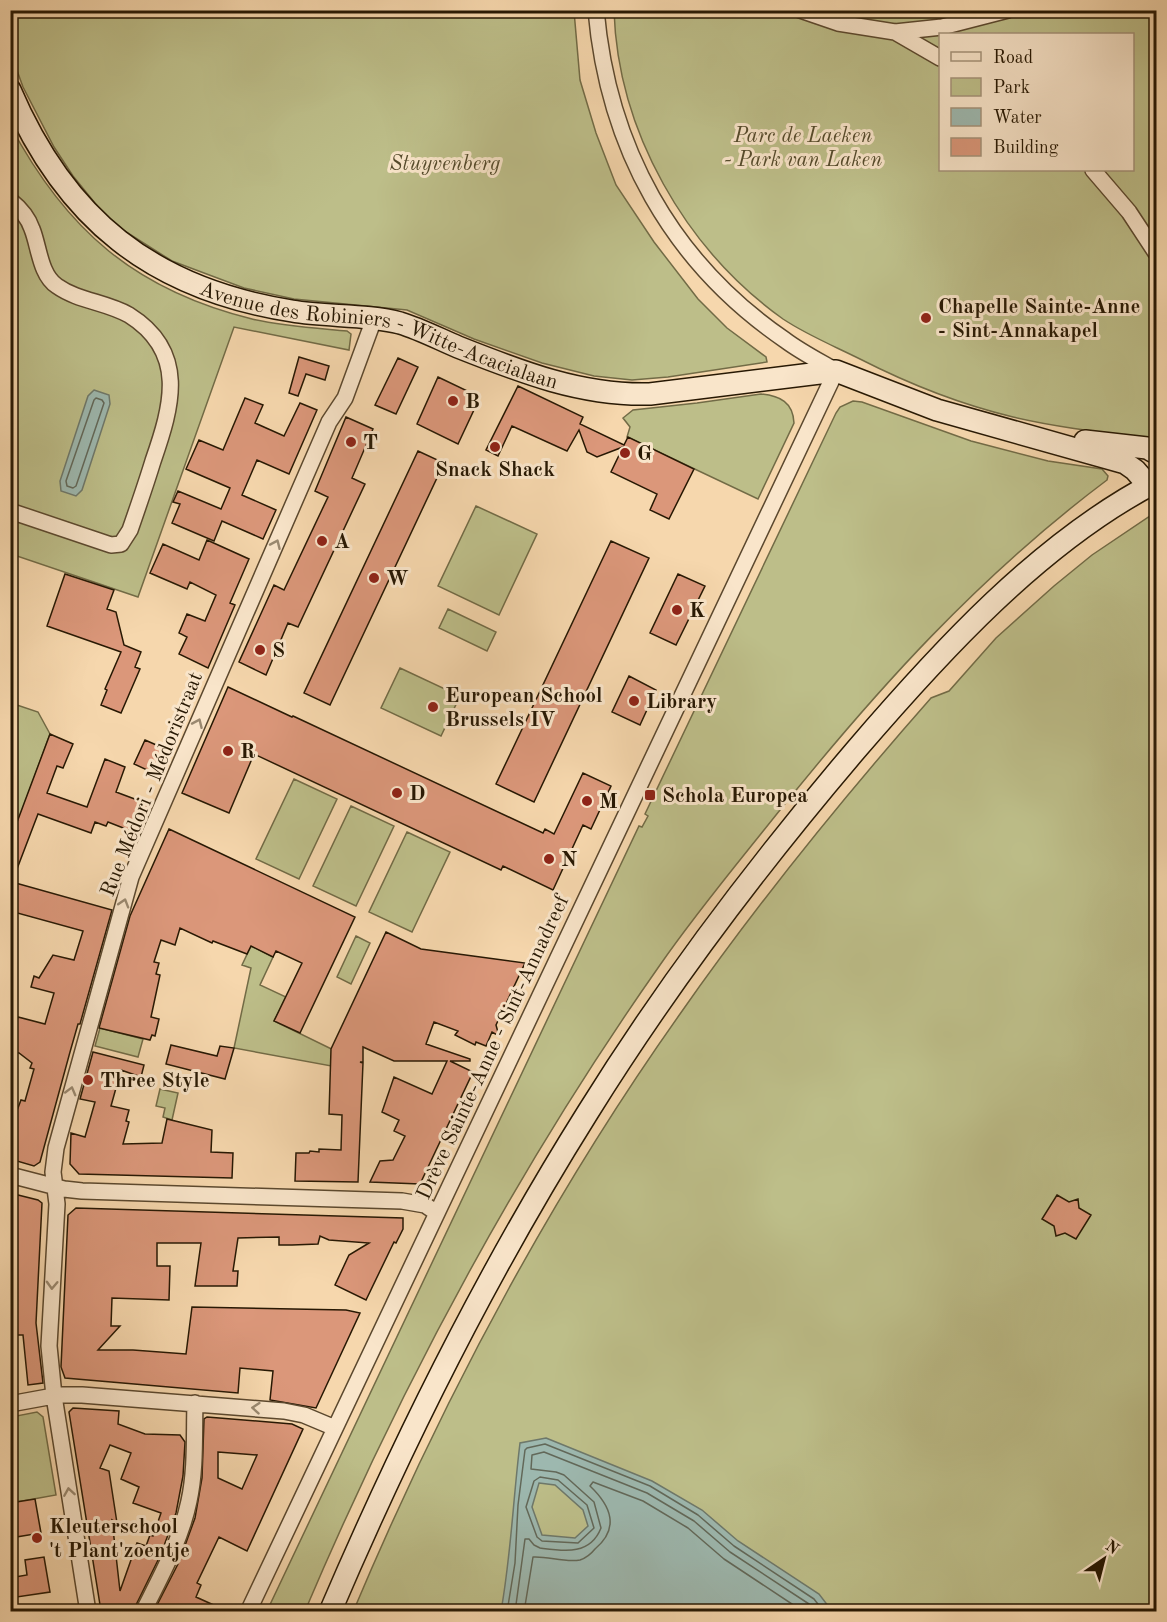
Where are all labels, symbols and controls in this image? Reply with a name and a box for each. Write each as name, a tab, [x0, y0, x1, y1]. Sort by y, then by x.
legend	[939, 33, 1134, 171]
text: Road	[993, 49, 1033, 67]
text: Park	[993, 79, 1030, 97]
text: Water	[993, 109, 1042, 127]
park label: Parc de Laeken - Park van Laken	[724, 126, 882, 171]
text: Building	[993, 139, 1059, 157]
park label: Stuyvenberg	[390, 154, 500, 175]
street label: Avenue des Robiniers - Witte-Acacialaan	[196, 279, 560, 394]
place label: Chapelle Sainte-Anne - Sint-Annakapel	[938, 297, 1140, 342]
marker: Chapelle Sainte-Anne - Sint-Annakapel	[919, 311, 933, 325]
place label: B	[465, 392, 480, 413]
marker: B	[446, 394, 460, 408]
place label: T	[363, 433, 378, 454]
marker: T	[344, 435, 358, 449]
marker: Snack Shack	[488, 440, 502, 454]
place label: G	[637, 444, 652, 465]
marker: G	[618, 446, 632, 460]
place label: Snack Shack	[435, 460, 555, 481]
place label: A	[334, 532, 350, 553]
marker: A	[315, 534, 329, 548]
one-way arrow	[269, 540, 281, 551]
place label: W	[386, 569, 409, 590]
marker: W	[367, 571, 381, 585]
place label: K	[689, 601, 705, 622]
marker: K	[670, 603, 684, 617]
place label: S	[272, 641, 285, 662]
marker: S	[253, 643, 267, 657]
street label: Rue Médori - Médoristraat	[98, 669, 207, 900]
place label: European School Brussels IV	[445, 686, 603, 731]
place label: Library	[646, 692, 717, 713]
marker: Library	[627, 694, 641, 708]
marker: European School Brussels IV	[426, 700, 440, 714]
one-way arrow	[191, 719, 203, 730]
place label: R	[240, 742, 255, 763]
marker: R	[221, 744, 235, 758]
place label: D	[409, 784, 426, 805]
marker: D	[390, 786, 404, 800]
place label: Schola Europea	[662, 786, 808, 807]
marker: Schola Europea	[643, 788, 657, 802]
place label: M	[599, 792, 618, 813]
marker: M	[580, 794, 594, 808]
place label: N	[561, 850, 577, 871]
marker: N	[542, 852, 556, 866]
street label: Drève Sainte-Anne - Sint-Annadreef	[413, 891, 574, 1203]
one-way arrow	[116, 898, 129, 909]
place label: Three Style	[100, 1071, 210, 1092]
marker: Three Style	[81, 1073, 95, 1087]
one-way arrow	[64, 1086, 77, 1096]
one-way arrow	[46, 1280, 59, 1289]
one-way arrow	[251, 1402, 260, 1415]
one-way arrow	[63, 1487, 76, 1497]
place label: Kleuterschool 't Plant'zoentje	[49, 1517, 190, 1562]
north arrow	[1074, 1529, 1134, 1589]
marker: Kleuterschool 't Plant'zoentje	[30, 1531, 44, 1545]
text: N	[1102, 1538, 1122, 1559]

